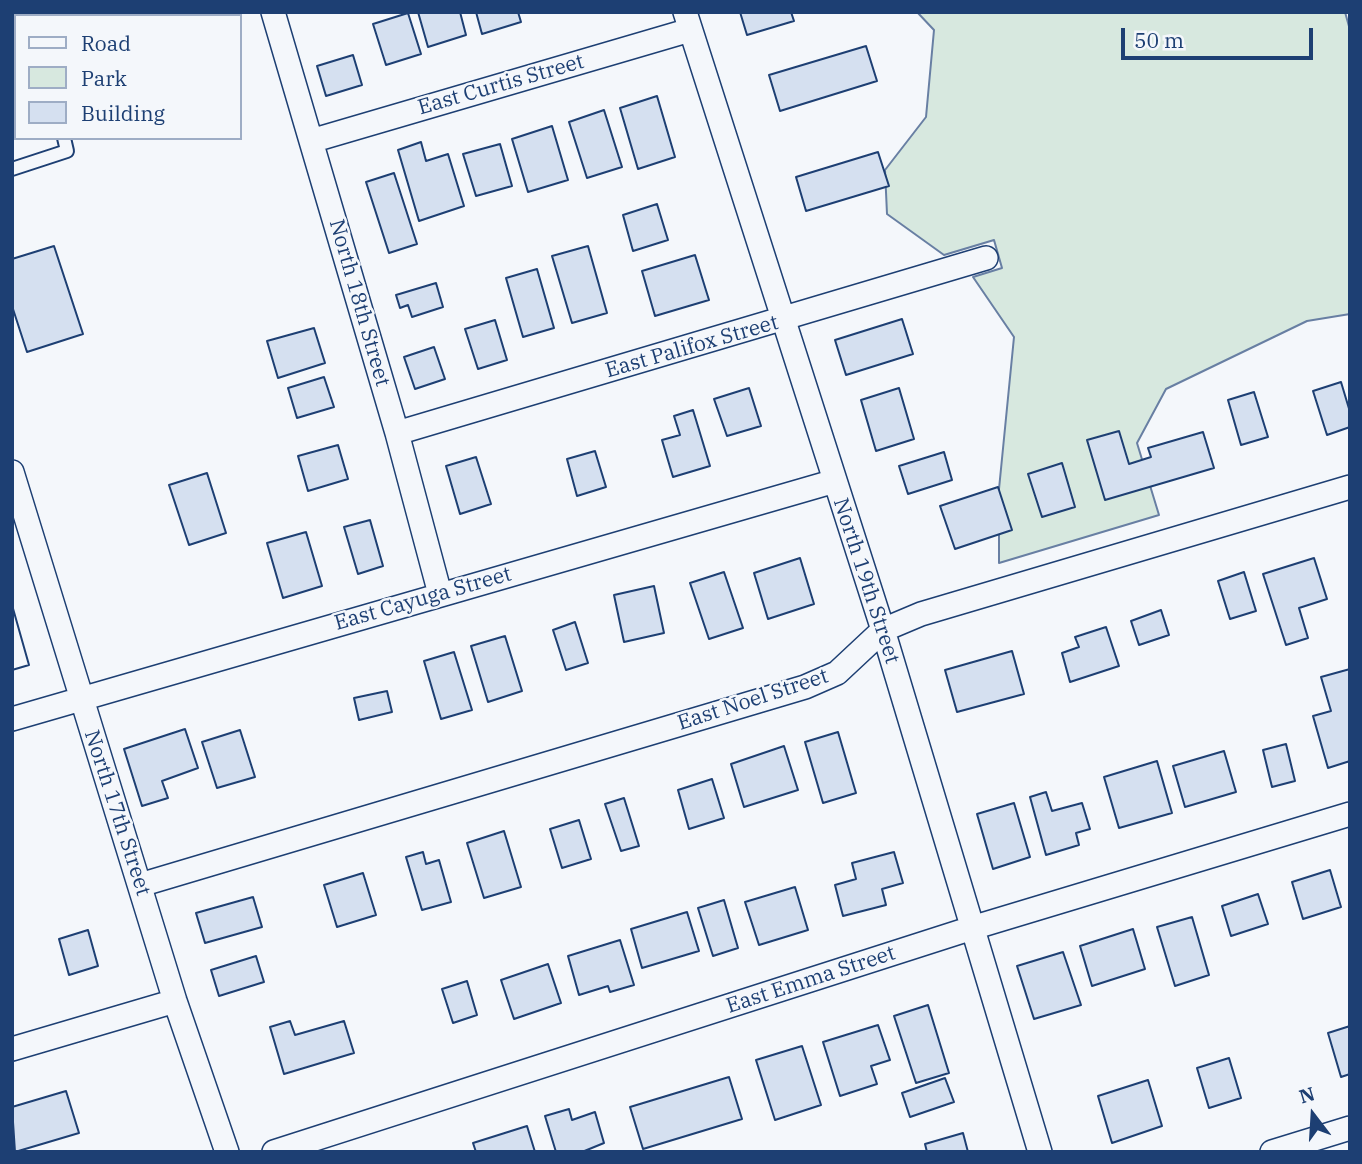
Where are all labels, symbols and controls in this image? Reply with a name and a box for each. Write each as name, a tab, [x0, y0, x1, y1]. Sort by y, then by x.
legend	[14, 14, 242, 140]
scale bar	[1124, 14, 1316, 58]
text: 50 m	[1134, 26, 1184, 54]
text: Road	[81, 29, 131, 57]
street label: East Curtis Street	[415, 49, 587, 121]
text: Park	[81, 64, 127, 92]
text: Building	[81, 99, 165, 127]
street label: North 18th Street	[323, 217, 395, 389]
street label: East Palifox Street	[603, 310, 781, 384]
street label: North 19th Street	[827, 495, 905, 667]
street label: East Cayuga Street	[332, 562, 514, 636]
street label: East Noel Street	[674, 664, 832, 736]
street label: North 17th Street	[78, 727, 156, 899]
street label: East Emma Street	[723, 941, 899, 1019]
north arrow	[1278, 1080, 1348, 1150]
text: N	[1296, 1081, 1318, 1109]

